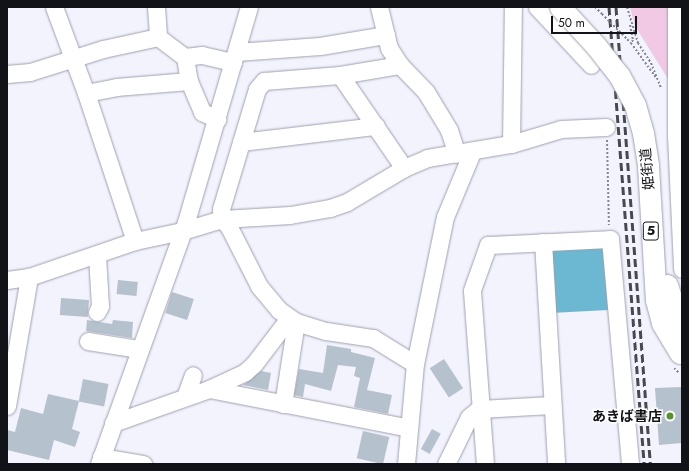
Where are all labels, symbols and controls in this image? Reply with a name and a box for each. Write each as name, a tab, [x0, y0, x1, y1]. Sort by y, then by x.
scale bar	[553, 8, 639, 34]
text: 50 m	[558, 14, 585, 32]
street label: 姫街道	[637, 147, 657, 191]
road number: 5	[642, 220, 660, 242]
place label: あきば書店	[592, 408, 662, 424]
marker: あきば書店	[665, 411, 675, 421]

